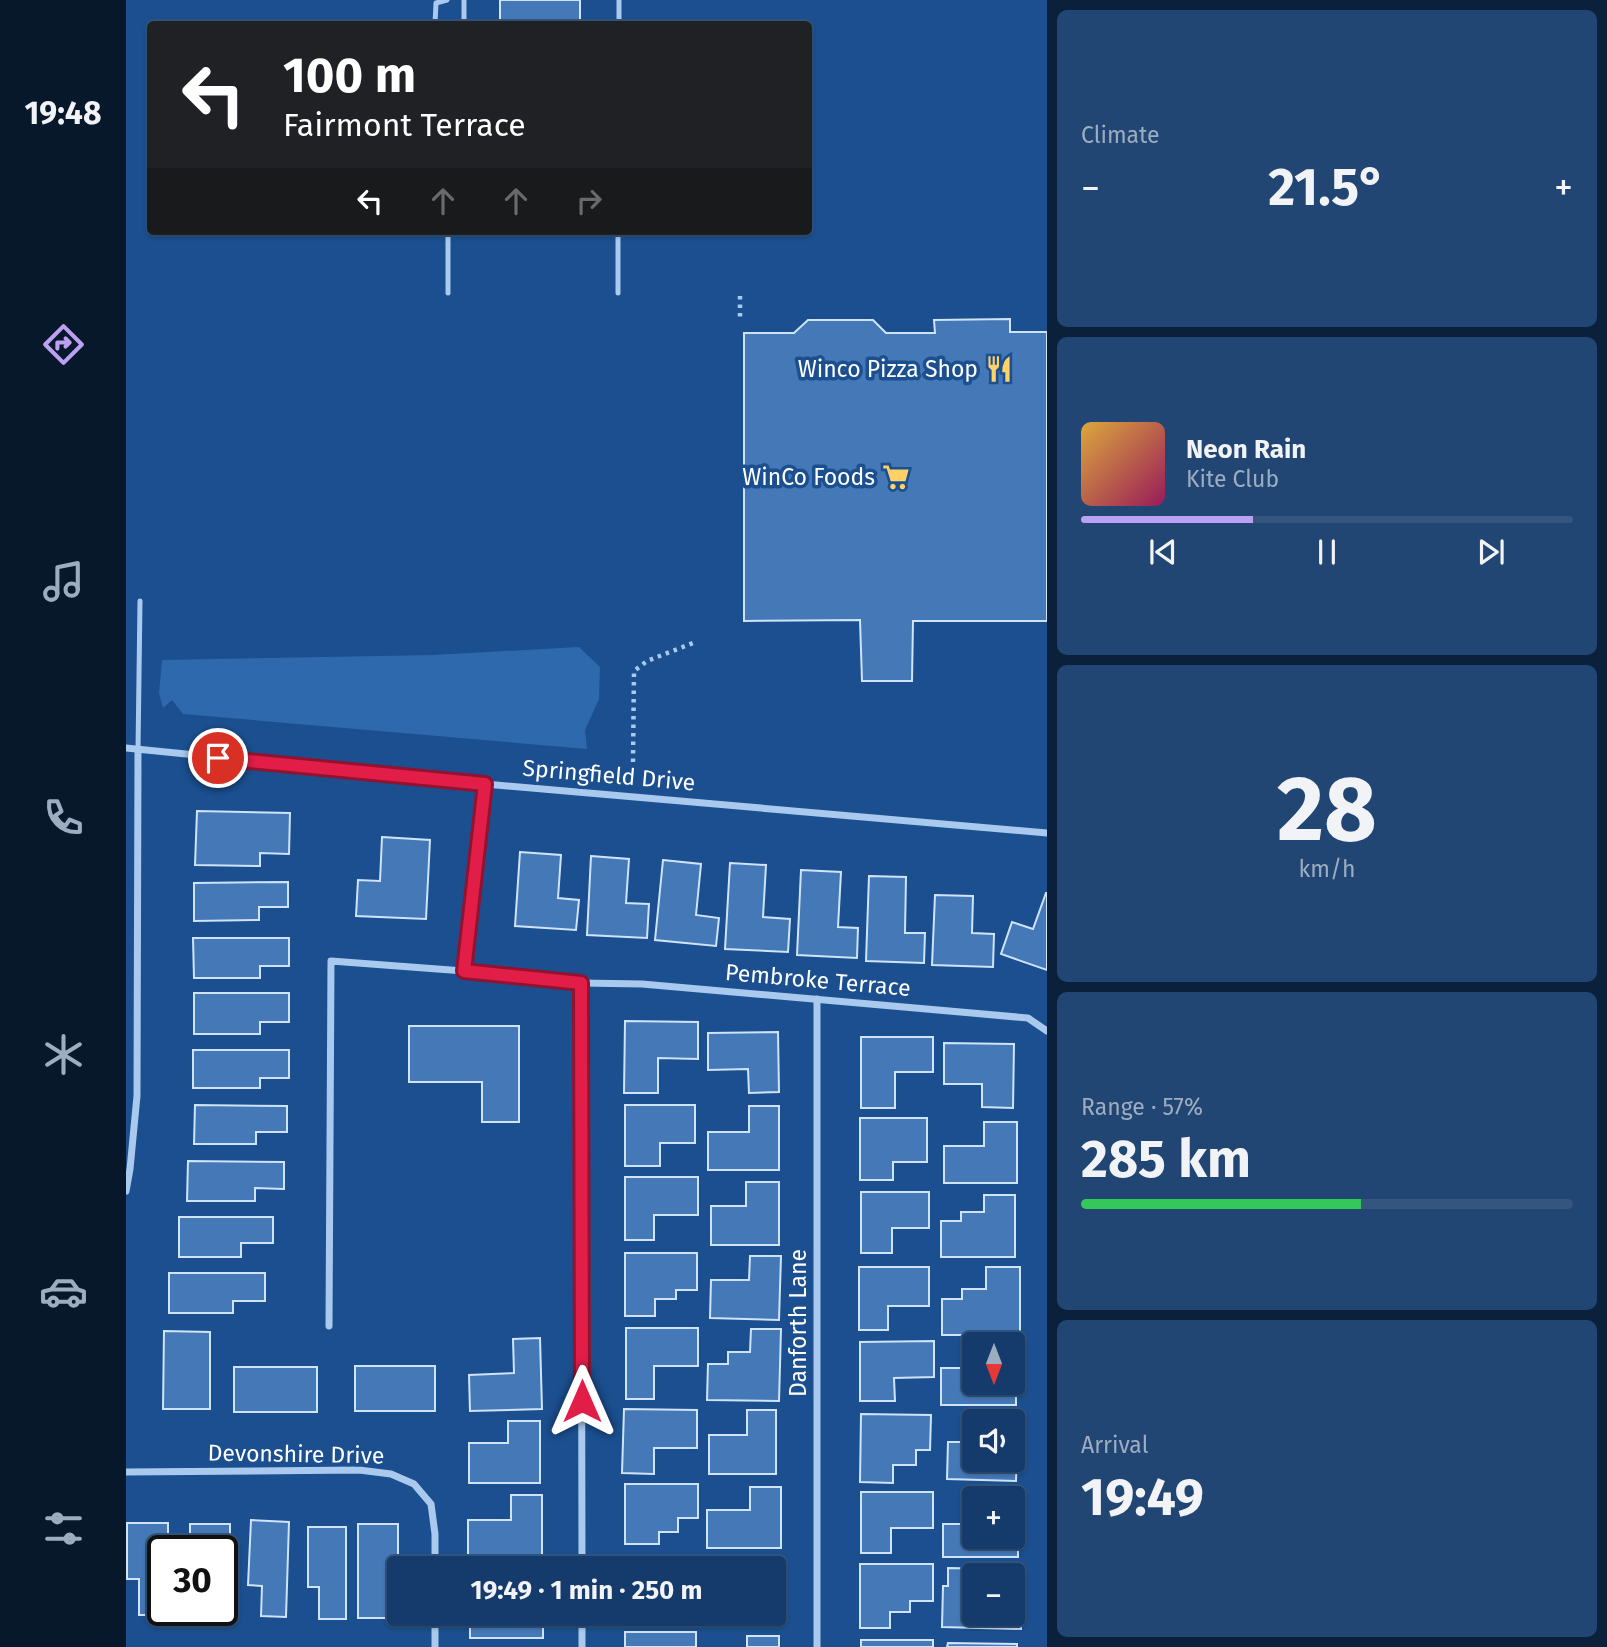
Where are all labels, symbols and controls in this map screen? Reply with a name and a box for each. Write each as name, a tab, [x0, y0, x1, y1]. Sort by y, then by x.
text: 100 m	[283, 46, 416, 105]
icon: left	[168, 49, 259, 140]
text: 19:48	[25, 94, 101, 132]
text: Fairmont Terrace	[283, 106, 526, 144]
text: Climate	[1081, 121, 1160, 149]
text: 21.5°	[1268, 156, 1386, 219]
text: −	[1081, 165, 1100, 211]
text: +	[1554, 165, 1573, 211]
icon: left	[351, 182, 389, 220]
icon: ahead	[424, 182, 462, 220]
icon: ahead	[497, 182, 535, 220]
icon: right	[570, 182, 608, 220]
icon: directions	[39, 320, 88, 369]
restaurant icon: Winco Pizza Shop	[984, 354, 1014, 384]
place label: Winco Pizza Shop	[798, 355, 978, 383]
text: Neon Rain	[1186, 434, 1306, 465]
supermarket icon: WinCo Foods	[881, 462, 911, 492]
place label: WinCo Foods	[742, 463, 875, 491]
text: Kite Club	[1186, 465, 1279, 493]
icon: previous	[1144, 533, 1182, 571]
icon: pause	[1308, 533, 1346, 571]
icon: next	[1472, 533, 1510, 571]
icon: music	[39, 557, 88, 606]
pin	[188, 728, 248, 788]
icon: arrive	[199, 739, 237, 777]
street label: Springfield Drive	[522, 754, 696, 796]
text: 28	[1277, 755, 1377, 864]
icon: phone	[39, 793, 88, 842]
text: km/h	[1299, 855, 1355, 883]
street label: Pembroke Terrace	[724, 958, 912, 1002]
icon: climate	[39, 1030, 88, 1079]
text: Range · 57%	[1081, 1093, 1203, 1121]
text: 285 km	[1081, 1128, 1251, 1191]
street label: Danforth Lane	[784, 1249, 812, 1397]
icon: car	[39, 1267, 88, 1316]
north arrow	[962, 1332, 1026, 1395]
map controls	[962, 1332, 1025, 1626]
position arrow	[545, 1364, 619, 1438]
button: sound	[962, 1409, 1025, 1472]
text: Arrival	[1081, 1431, 1148, 1459]
street label: Devonshire Drive	[207, 1438, 385, 1470]
text: 19:49	[1081, 1466, 1204, 1529]
button: +	[962, 1486, 1025, 1549]
icon: filters	[39, 1504, 88, 1553]
speed limit sign: 30	[147, 1535, 238, 1626]
button: −	[962, 1563, 1025, 1626]
text: 19:49 · 1 min · 250 m	[471, 1575, 702, 1606]

